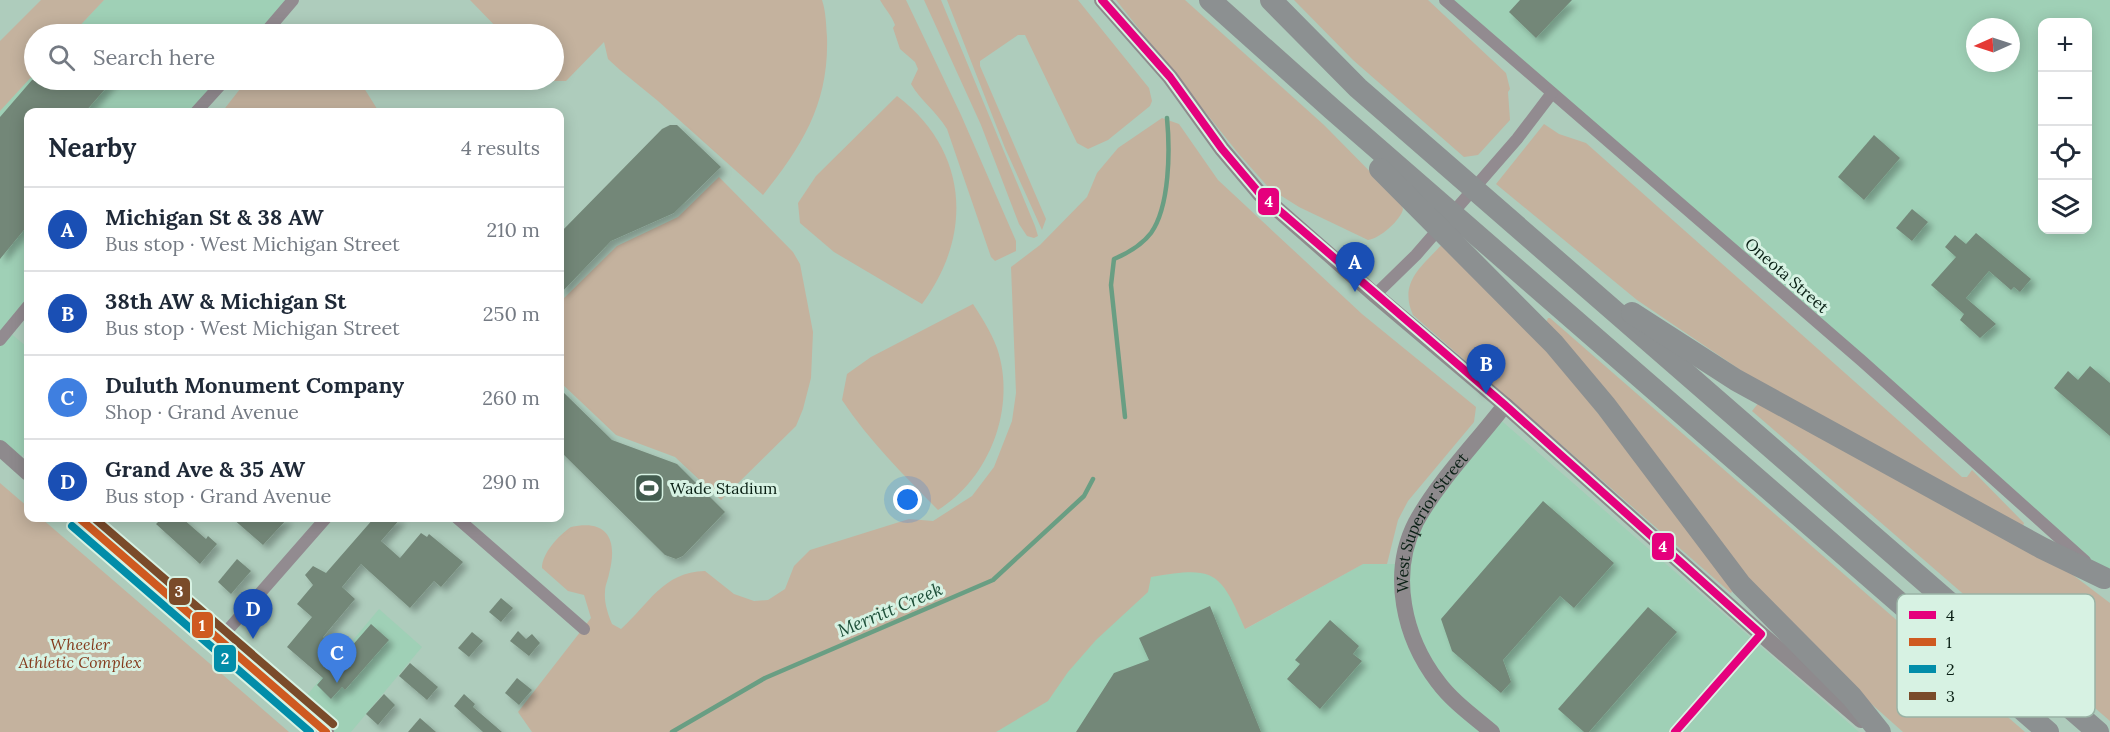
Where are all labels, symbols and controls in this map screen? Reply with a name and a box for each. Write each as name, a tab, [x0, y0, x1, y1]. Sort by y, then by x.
north arrow	[1966, 18, 2020, 72]
map controls	[2038, 18, 2092, 234]
button: +	[2038, 18, 2092, 72]
search box	[24, 24, 564, 90]
icon: search	[45, 41, 78, 74]
text: Search here	[93, 43, 215, 71]
button: −	[2038, 72, 2092, 126]
button: locate	[2038, 126, 2092, 180]
text: Nearby	[48, 131, 136, 164]
text: 4 results	[461, 135, 540, 160]
button: layers	[2038, 180, 2092, 234]
line badge: 4	[1257, 187, 1280, 216]
text: 4	[1265, 191, 1274, 211]
text: Michigan St & 38 AW	[105, 203, 324, 231]
text: A	[61, 217, 74, 242]
text: 210 m	[486, 217, 540, 242]
text: Bus stop · West Michigan Street	[105, 231, 400, 256]
street label: Oneota Street	[1741, 233, 1834, 317]
pin: A	[1336, 242, 1374, 292]
text: 38th AW & Michigan St	[105, 287, 346, 315]
text: B	[61, 301, 74, 326]
text: 250 m	[483, 301, 540, 326]
text: Bus stop · West Michigan Street	[105, 315, 400, 340]
pin: B	[1466, 344, 1506, 394]
text: Duluth Monument Company	[105, 371, 404, 399]
text: C	[61, 385, 74, 410]
text: 260 m	[482, 385, 540, 410]
text: Shop · Grand Avenue	[105, 399, 299, 424]
street label: West Superior Street	[1392, 448, 1473, 593]
text: Grand Ave & 35 AW	[105, 455, 305, 483]
text: D	[60, 469, 75, 494]
text: 290 m	[482, 469, 540, 494]
sports icon: Wade Stadium	[633, 472, 665, 504]
place label: Wade Stadium	[670, 478, 777, 498]
text: Bus stop · Grand Avenue	[105, 483, 331, 508]
your location	[893, 485, 922, 514]
line badge: 4	[1651, 532, 1675, 561]
text: 4	[1659, 536, 1668, 556]
line badge: 3	[168, 577, 191, 606]
water label: Merritt Creek	[834, 577, 946, 642]
text: 3	[175, 581, 184, 601]
pin: D	[234, 590, 272, 639]
legend	[1897, 594, 2095, 717]
text: 4	[1946, 605, 1955, 625]
line badge: 1	[191, 611, 214, 639]
text: 1	[199, 615, 205, 635]
text: 1	[1946, 632, 1952, 652]
park label: Wheeler Athletic Complex	[18, 634, 142, 672]
pin: C	[318, 634, 356, 683]
line badge: 2	[213, 644, 237, 673]
text: 2	[221, 648, 229, 668]
text: 2	[1946, 659, 1955, 679]
text: 3	[1946, 686, 1955, 706]

